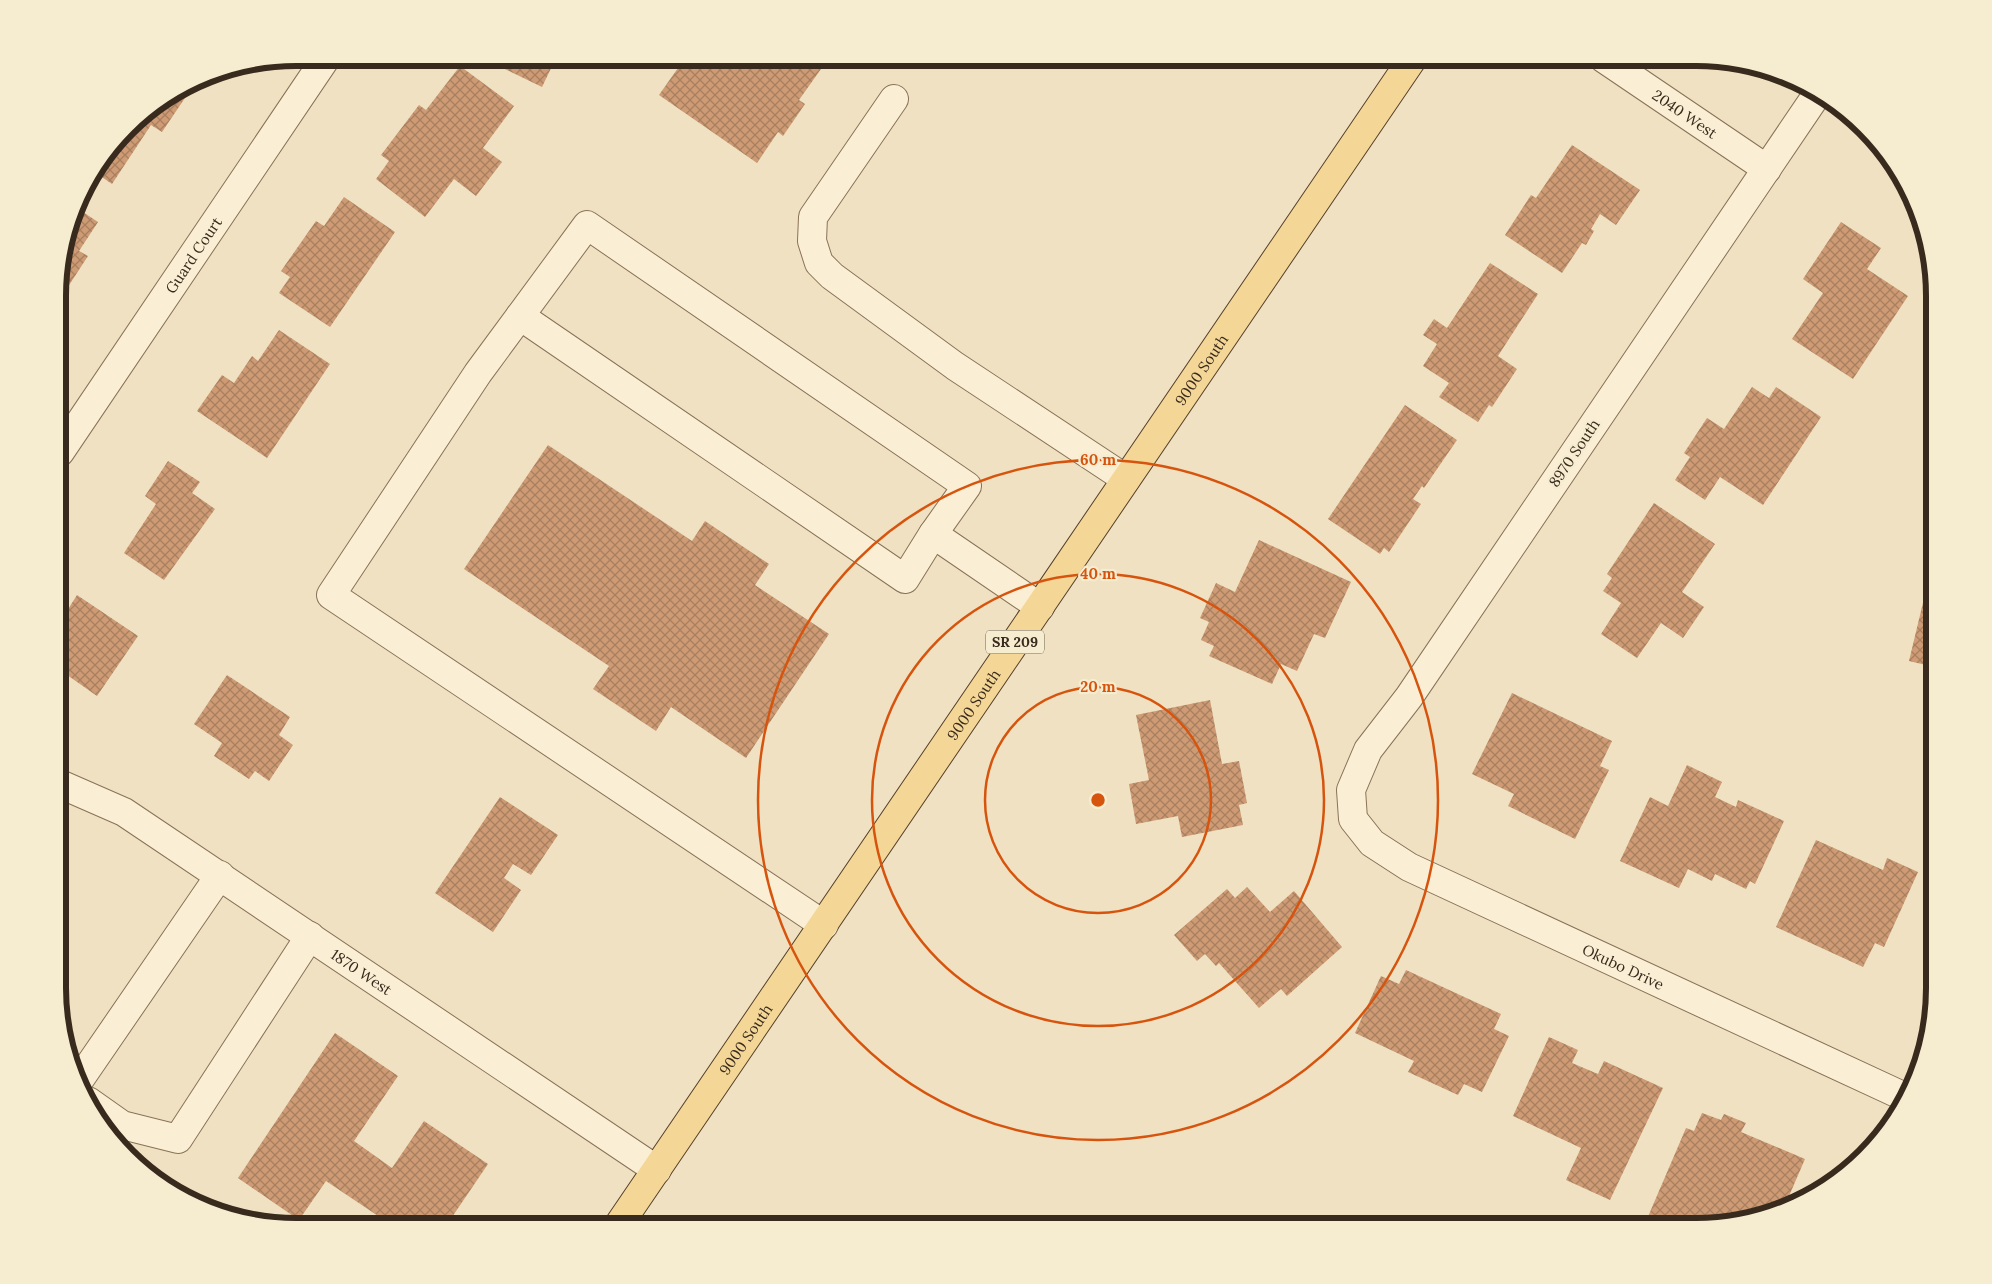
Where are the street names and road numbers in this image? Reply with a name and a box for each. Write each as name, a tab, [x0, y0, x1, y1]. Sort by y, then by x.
street label: 2040 West	[1649, 85, 1721, 142]
street label: Guard Court	[161, 213, 226, 297]
street label: 9000 South	[1170, 330, 1232, 409]
street label: 8970 South	[1544, 415, 1604, 491]
road number: SR 209	[986, 630, 1044, 654]
street label: 9000 South	[942, 665, 1004, 743]
street label: Okubo Drive	[1579, 939, 1667, 994]
street label: 1870 West	[327, 944, 396, 999]
street label: 9000 South	[714, 1000, 776, 1078]

